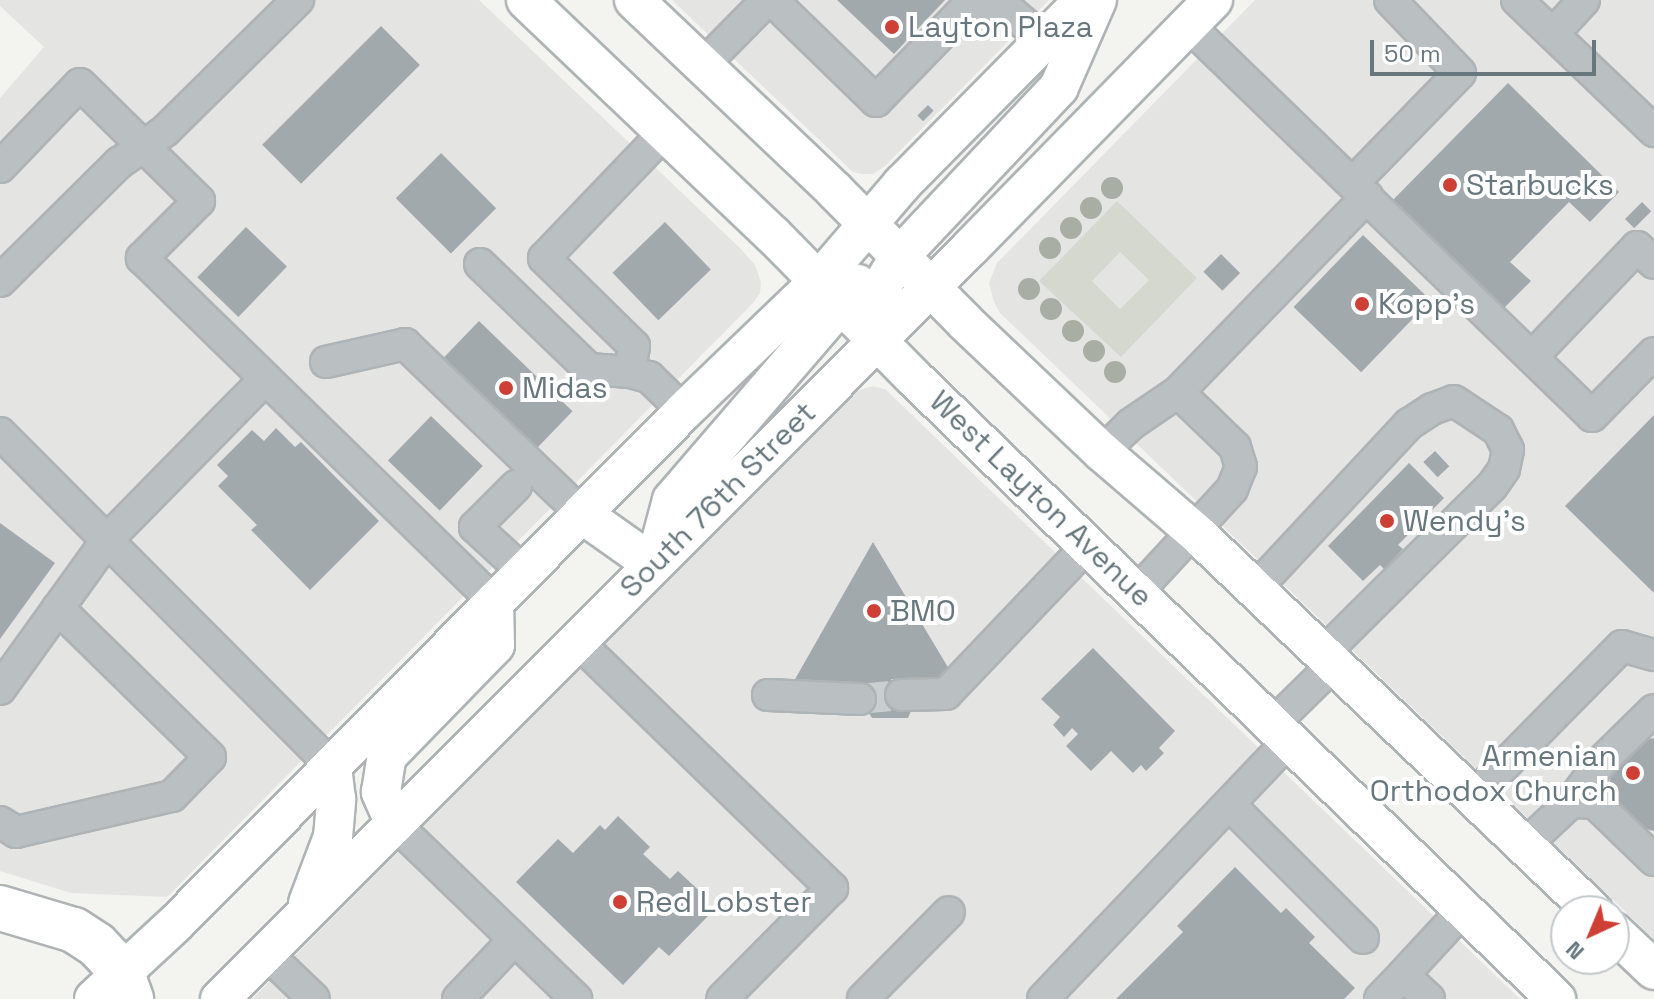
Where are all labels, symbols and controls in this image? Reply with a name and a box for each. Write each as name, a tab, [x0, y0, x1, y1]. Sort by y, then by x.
place label: Layton Plaza	[908, 9, 1093, 45]
marker: Layton Plaza	[883, 18, 901, 36]
scale bar	[1374, 24, 1600, 74]
text: 50 m	[1384, 38, 1441, 69]
place label: Starbucks	[1466, 167, 1614, 203]
marker: Starbucks	[1441, 176, 1459, 194]
place label: Kopp's	[1378, 286, 1475, 322]
marker: Kopp's	[1353, 295, 1371, 313]
place label: Midas	[522, 370, 608, 406]
marker: Midas	[497, 379, 515, 397]
street label: West Layton Avenue	[922, 383, 1160, 615]
street label: South 76th Street	[613, 395, 823, 605]
place label: Wendy's	[1403, 503, 1526, 539]
marker: Wendy's	[1378, 512, 1396, 530]
place label: BMO	[890, 593, 956, 629]
marker: BMO	[865, 602, 883, 620]
place label: Armenian Orthodox Church	[1370, 738, 1617, 808]
marker: Armenian Orthodox Church	[1624, 764, 1642, 782]
place label: Red Lobster	[636, 884, 812, 920]
marker: Red Lobster	[611, 893, 629, 911]
north arrow	[1550, 895, 1630, 975]
text: N	[1560, 936, 1590, 966]

